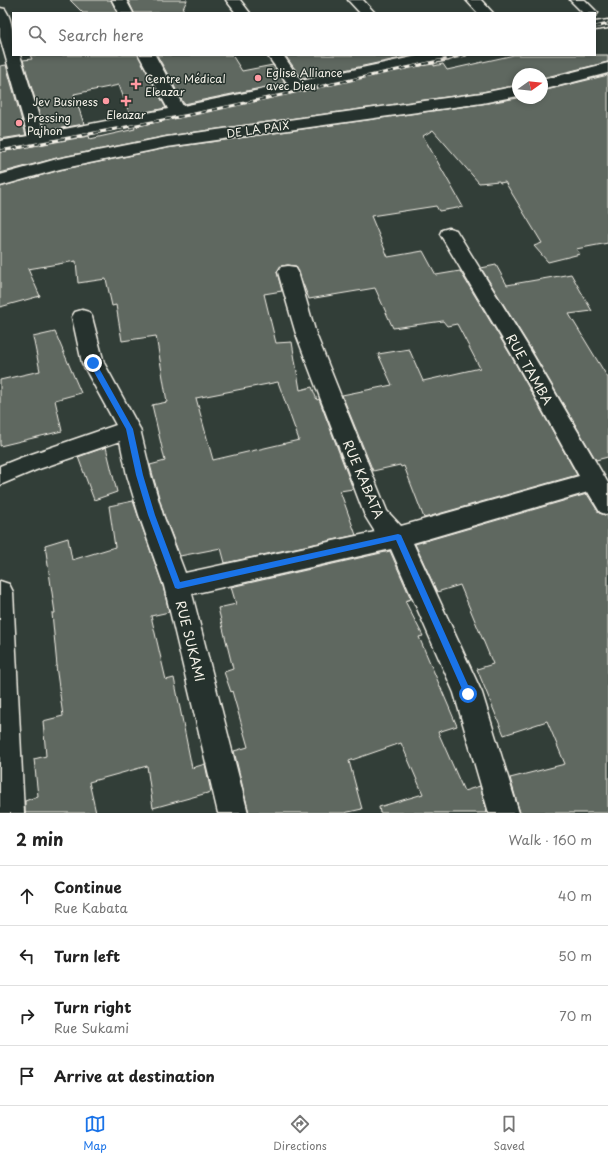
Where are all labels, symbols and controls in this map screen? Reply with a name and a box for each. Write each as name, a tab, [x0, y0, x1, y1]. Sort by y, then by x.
search box	[12, 12, 596, 56]
icon: search	[26, 23, 48, 45]
text: Search here	[58, 23, 144, 46]
place label: Eglise Alliance avec Dieu	[266, 64, 343, 94]
north arrow	[512, 68, 548, 104]
place label: Centre Médical Eleazar	[145, 70, 226, 100]
marker: Eglise Alliance avec Dieu	[253, 73, 263, 83]
marker: Centre Médical Eleazar	[130, 78, 142, 90]
place label: Jev Business	[32, 93, 98, 110]
marker: Jev Business	[101, 96, 111, 106]
marker: Eleazar	[121, 96, 131, 106]
place label: Eleazar	[106, 106, 146, 123]
place label: Pressing Pajhon	[27, 109, 71, 139]
street label: DE LA PAIX	[226, 116, 291, 142]
marker: Pressing Pajhon	[14, 118, 24, 128]
street label: RUE TAMBA	[502, 330, 558, 408]
route end	[84, 354, 102, 372]
street label: RUE KABATA	[339, 437, 389, 522]
street label: RUE SUKAMI	[172, 598, 210, 684]
route start	[459, 685, 477, 703]
text: 2 min	[16, 826, 63, 852]
text: Walk · 160 m	[509, 830, 592, 849]
text: Continue	[54, 875, 122, 898]
icon: ahead	[16, 885, 38, 907]
text: 40 m	[558, 886, 592, 905]
text: Rue Kabata	[54, 898, 128, 917]
text: Turn left	[54, 944, 120, 967]
icon: left	[16, 945, 38, 967]
text: 50 m	[558, 946, 592, 965]
text: Turn right	[54, 995, 131, 1018]
icon: right	[16, 1005, 38, 1027]
text: 70 m	[559, 1006, 592, 1025]
text: Rue Sukami	[54, 1018, 129, 1037]
text: Arrive at destination	[54, 1064, 215, 1087]
icon: arrive	[16, 1065, 38, 1087]
tab: Map	[83, 1113, 107, 1154]
tab: Directions	[273, 1113, 327, 1154]
tab: Saved	[493, 1113, 525, 1154]

